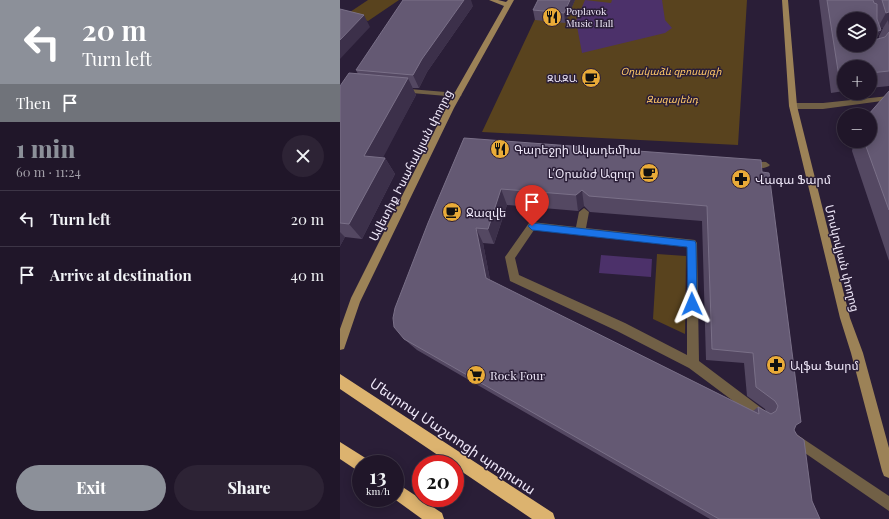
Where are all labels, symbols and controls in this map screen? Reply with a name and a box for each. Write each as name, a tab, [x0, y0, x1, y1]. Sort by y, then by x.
place label: Poplavok Music Hall	[566, 4, 614, 30]
restaurant icon: Poplavok Music Hall	[541, 6, 563, 28]
text: 20 m	[82, 11, 147, 48]
map controls	[837, 12, 877, 148]
button: layers	[837, 12, 877, 52]
icon: left	[16, 16, 68, 68]
text: Turn left	[82, 47, 152, 71]
button: +	[837, 60, 877, 100]
park label: Օղակաձև զբոսայգի	[621, 64, 722, 78]
cafe icon: ԶԱԶԱ	[580, 67, 602, 89]
place label: ԶԱԶԱ	[547, 71, 578, 85]
street label: Ավետիք Իսահակյան փողոց	[365, 86, 455, 244]
icon: arrive	[59, 92, 81, 114]
park label: Զազալենդ	[646, 92, 699, 106]
text: Then	[16, 93, 51, 113]
button: −	[837, 108, 877, 148]
text: 1 min	[16, 132, 75, 164]
button: close	[282, 135, 324, 177]
restaurant icon: Գարեջրի Ակադեմիա	[489, 138, 511, 160]
place label: Գարեջրի Ակադեմիա	[514, 141, 641, 157]
cafe icon: Լ՛Օրանժ Ազուր	[638, 162, 660, 184]
text: 60 m · 11:24	[16, 163, 81, 180]
place label: Լ՛Օրանժ Ազուր	[548, 165, 635, 181]
pharmacy icon: Վագա Ֆարմ	[730, 168, 752, 190]
place label: Վագա Ֆարմ	[755, 171, 831, 187]
pin	[515, 185, 549, 226]
icon: arrive	[521, 191, 543, 213]
cafe icon: Ջազվե	[441, 201, 463, 223]
street label: Մոսկովյան փողոց	[822, 203, 864, 313]
place label: Ջազվե	[466, 204, 506, 220]
icon: left	[16, 208, 38, 230]
text: Turn left	[50, 209, 111, 229]
text: 20 m	[291, 209, 324, 229]
icon: arrive	[16, 264, 38, 286]
text: Arrive at destination	[50, 265, 192, 285]
text: 40 m	[291, 265, 324, 285]
position arrow	[671, 283, 713, 325]
pharmacy icon: Ալֆա Ֆարմ	[765, 354, 787, 376]
place label: Ալֆա Ֆարմ	[790, 357, 859, 373]
supermarket icon: Rock Four	[465, 364, 487, 386]
place label: Rock Four	[490, 367, 546, 383]
street label: Մեսրոպ Մաշտոցի պողոտա	[367, 373, 539, 499]
speed limit sign: 20	[412, 455, 464, 507]
text: 13	[369, 462, 387, 489]
button: Exit	[16, 465, 166, 511]
button: Share	[174, 465, 324, 511]
text: km/h	[366, 484, 390, 498]

